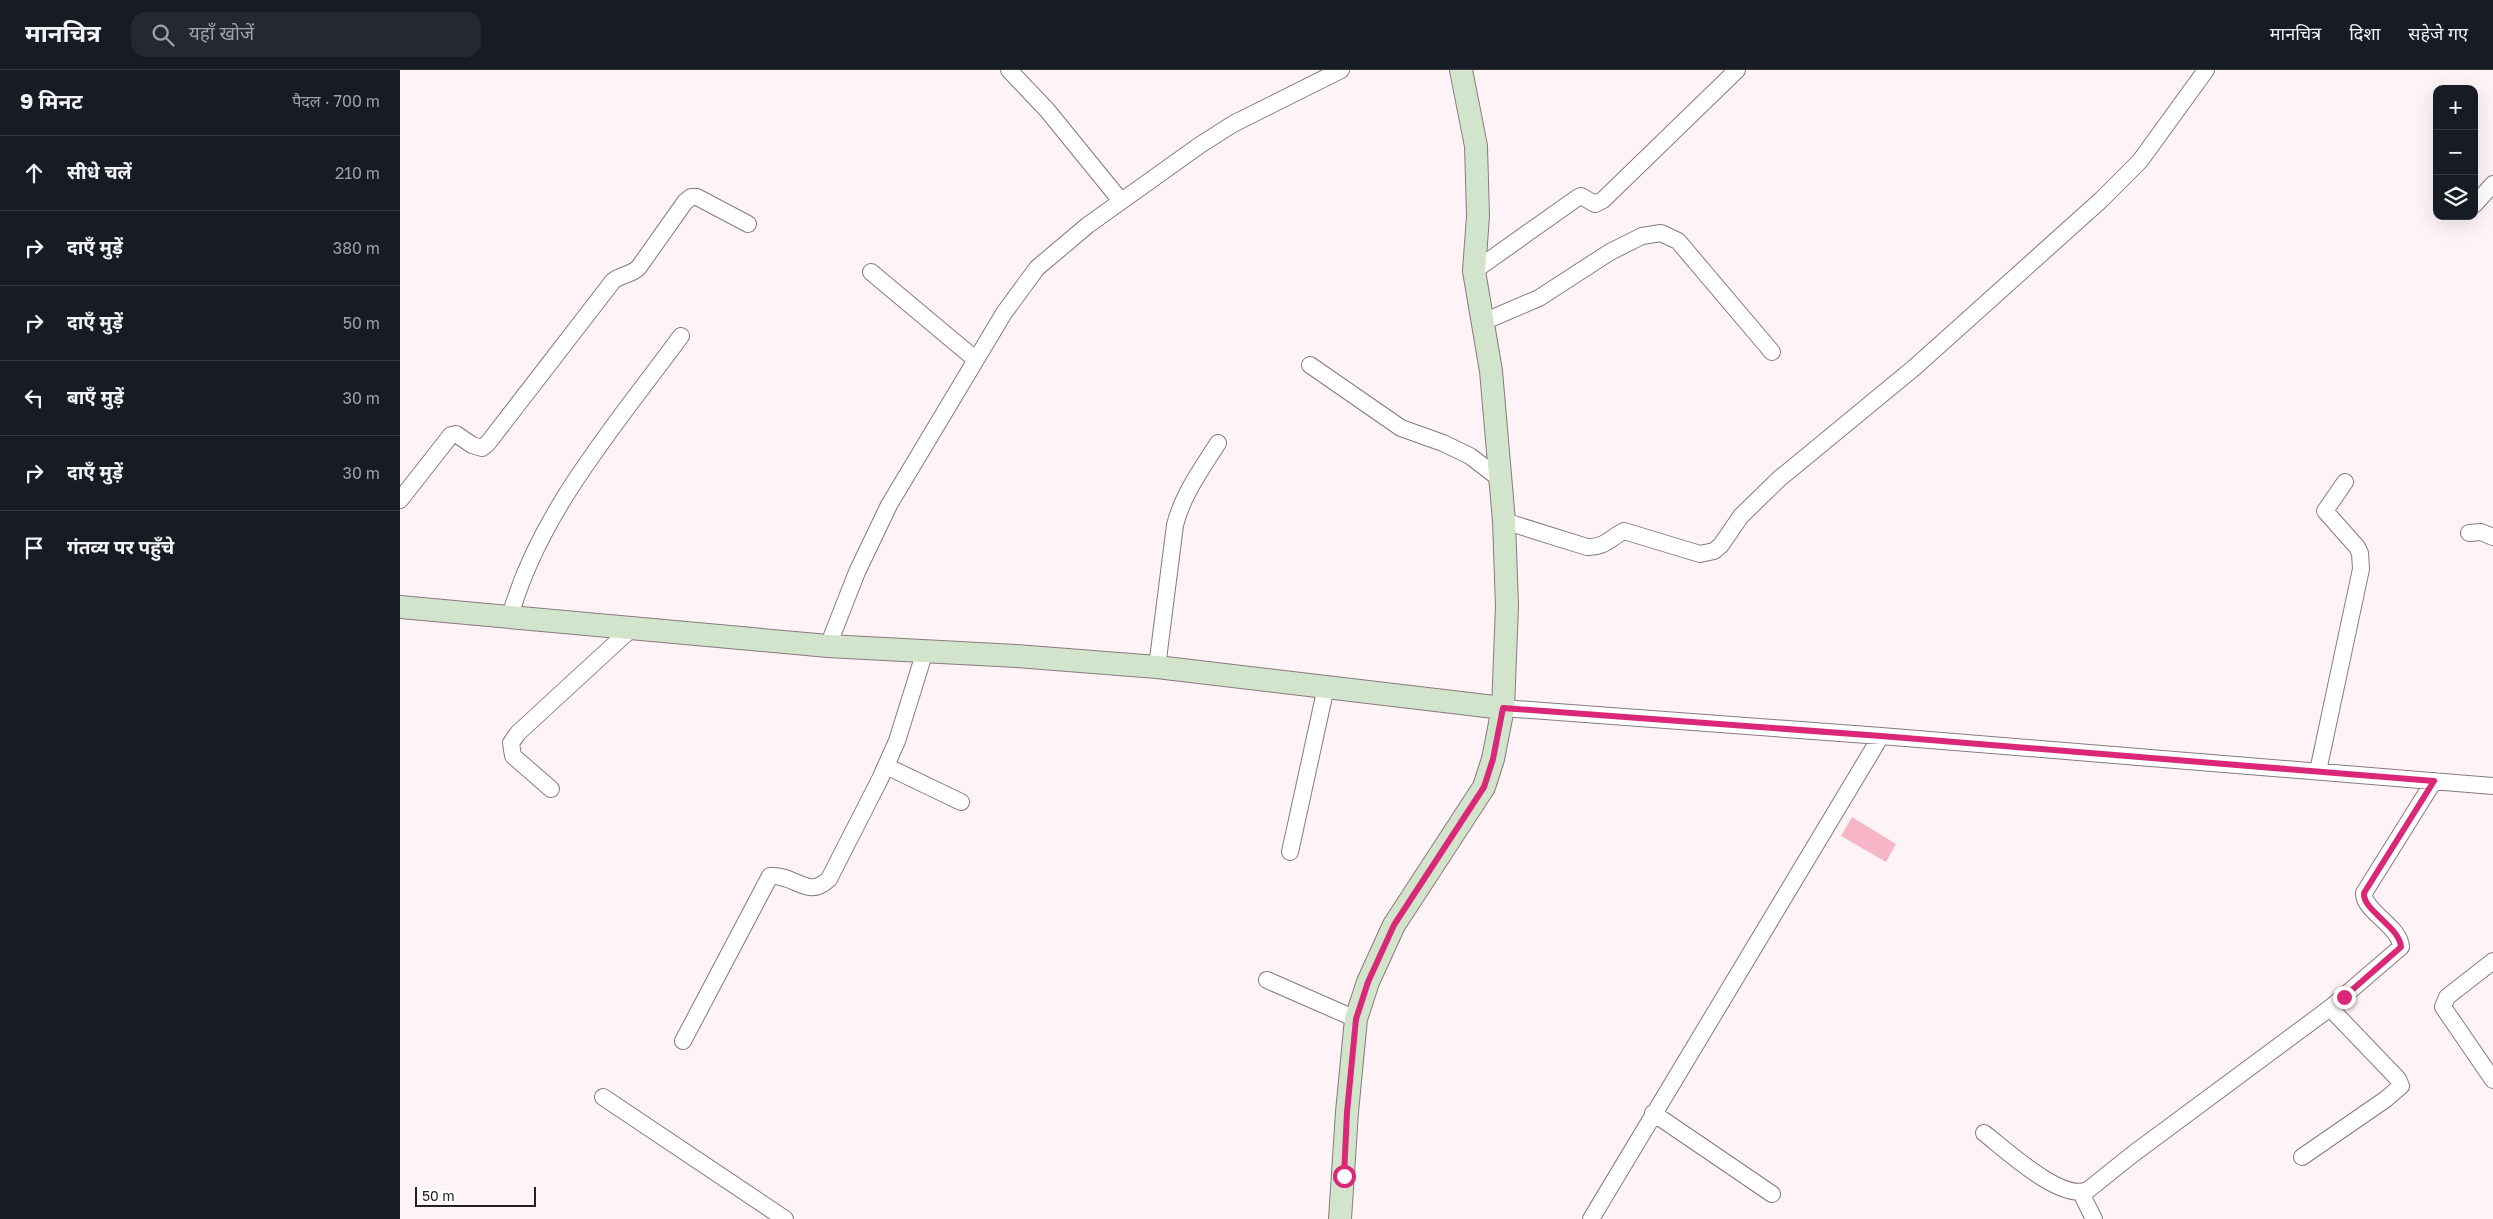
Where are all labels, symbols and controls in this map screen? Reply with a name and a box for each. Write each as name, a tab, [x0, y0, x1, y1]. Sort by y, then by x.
search box	[131, 12, 481, 57]
text: मानचित्र	[25, 18, 101, 47]
icon: search	[149, 21, 177, 49]
text: यहाँ खोजें	[189, 21, 254, 44]
text: मानचित्र	[2270, 22, 2321, 44]
text: दिशा	[2349, 22, 2380, 44]
text: सहेजे गए	[2408, 22, 2468, 44]
map controls	[2433, 85, 2478, 220]
button: +	[2433, 85, 2478, 130]
text: 9 मिनट	[20, 88, 83, 114]
text: पैदल · 700 m	[292, 91, 380, 111]
button: −	[2433, 130, 2478, 175]
icon: ahead	[20, 159, 48, 187]
text: सीधे चलें	[67, 160, 132, 183]
text: 210 m	[335, 163, 380, 183]
button: layers	[2433, 175, 2478, 220]
icon: right	[20, 234, 48, 262]
text: दाएँ मुड़ें	[67, 235, 123, 258]
text: 380 m	[333, 238, 380, 258]
icon: right	[20, 309, 48, 337]
text: दाएँ मुड़ें	[67, 310, 123, 333]
text: 50 m	[343, 313, 380, 333]
icon: left	[20, 384, 48, 412]
text: बाएँ मुड़ें	[67, 385, 124, 408]
text: 30 m	[343, 388, 380, 408]
icon: right	[20, 459, 48, 487]
text: दाएँ मुड़ें	[67, 460, 123, 483]
text: 30 m	[343, 463, 380, 483]
icon: arrive	[20, 534, 48, 562]
text: गंतव्य पर पहुँचे	[67, 535, 174, 558]
route end	[2333, 986, 2356, 1009]
route start	[1333, 1165, 1356, 1188]
scale bar	[415, 1184, 536, 1207]
text: 50 m	[422, 1187, 455, 1204]

